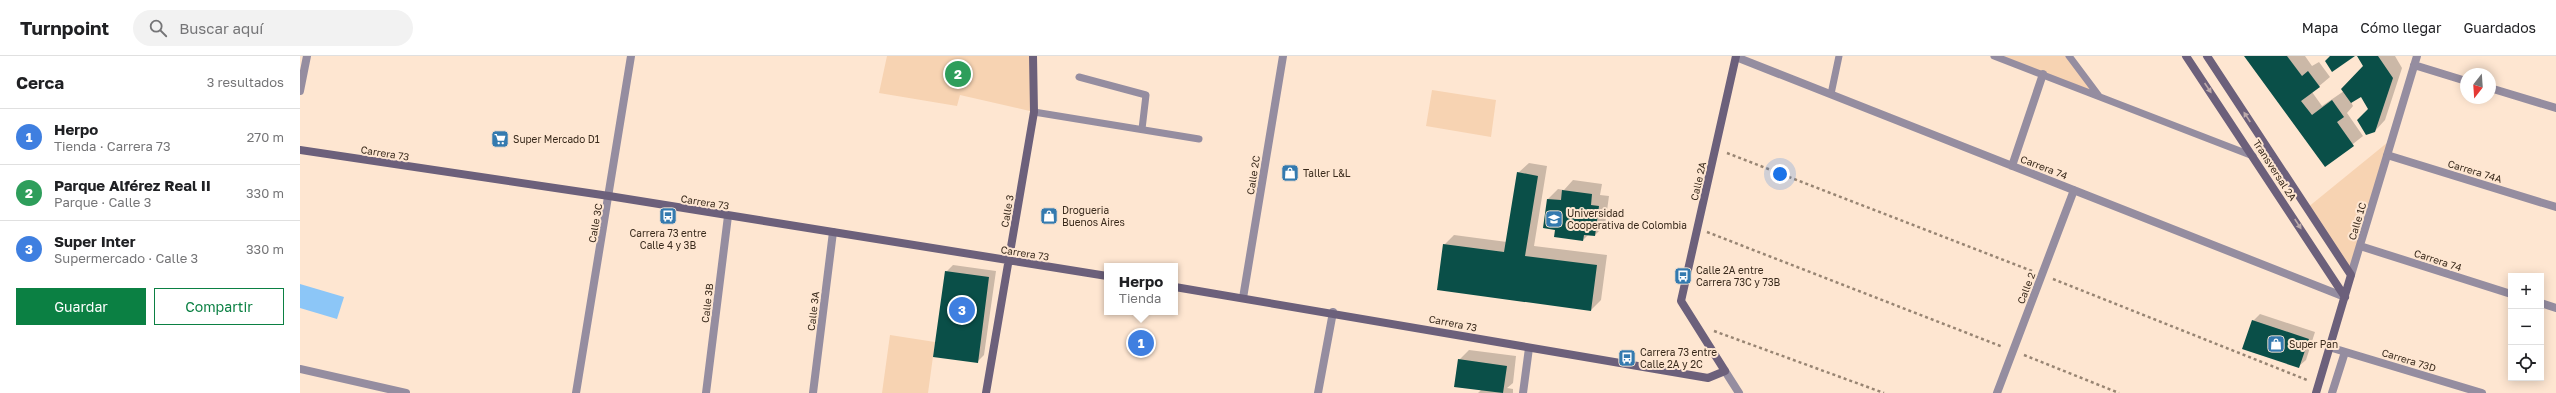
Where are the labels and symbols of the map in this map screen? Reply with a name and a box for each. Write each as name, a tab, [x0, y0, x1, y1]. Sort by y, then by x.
pin: 2	[945, 59, 971, 89]
north arrow	[2460, 68, 2496, 104]
one-way arrow	[2204, 83, 2212, 94]
one-way arrow	[2243, 111, 2250, 122]
supermarket icon: Super Mercado D1	[490, 129, 510, 149]
place label: Super Mercado D1	[513, 133, 600, 145]
street label: Transversal 2A	[2251, 137, 2299, 203]
street label: Carrera 73	[360, 143, 410, 163]
street label: Carrera 74	[2019, 153, 2069, 181]
street label: Calle 2C	[1244, 154, 1262, 196]
street label: Carrera 74A	[2446, 157, 2504, 185]
street label: Calle 2A	[1688, 160, 1708, 202]
shop icon: Taller L&L	[1280, 163, 1300, 183]
your location	[1770, 164, 1790, 184]
place label: Taller L&L	[1303, 167, 1351, 179]
street label: Carrera 73	[680, 192, 730, 212]
street label: Calle 3	[998, 194, 1016, 228]
street label: Calle 1C	[2346, 201, 2368, 241]
street label: Calle 3C	[586, 202, 604, 244]
place label: Drogueria Buenos Aires	[1062, 204, 1125, 228]
bus stop icon: Carrera 73 entre Calle 4 y 3B	[658, 206, 678, 226]
shop icon: Drogueria Buenos Aires	[1039, 206, 1059, 226]
place label: Universidad Cooperativa de Colombia	[1567, 207, 1687, 231]
school or university icon: Universidad Cooperativa de Colombia	[1544, 209, 1564, 229]
one-way arrow	[2294, 218, 2301, 230]
place label: Carrera 73 entre Calle 4 y 3B	[630, 227, 707, 251]
street label: Carrera 73	[1000, 243, 1050, 263]
street label: Carrera 74	[2413, 247, 2463, 273]
place label: Calle 2A entre Carrera 73C y 73B	[1696, 264, 1781, 288]
bus stop icon: Calle 2A entre Carrera 73C y 73B	[1673, 266, 1693, 286]
street label: Calle 2	[2015, 270, 2038, 305]
street label: Calle 3B	[699, 282, 715, 323]
street label: Calle 3A	[805, 290, 821, 331]
pin: 3	[949, 295, 975, 325]
street label: Carrera 73	[1428, 312, 1478, 334]
pin: 1	[1128, 328, 1154, 358]
shop icon: Super Pan	[2266, 334, 2286, 354]
place label: Super Pan	[2289, 338, 2338, 350]
place label: Carrera 73 entre Calle 2A y 2C	[1640, 346, 1717, 370]
street label: Carrera 73D	[2380, 346, 2438, 374]
bus stop icon: Carrera 73 entre Calle 2A y 2C	[1617, 348, 1637, 368]

